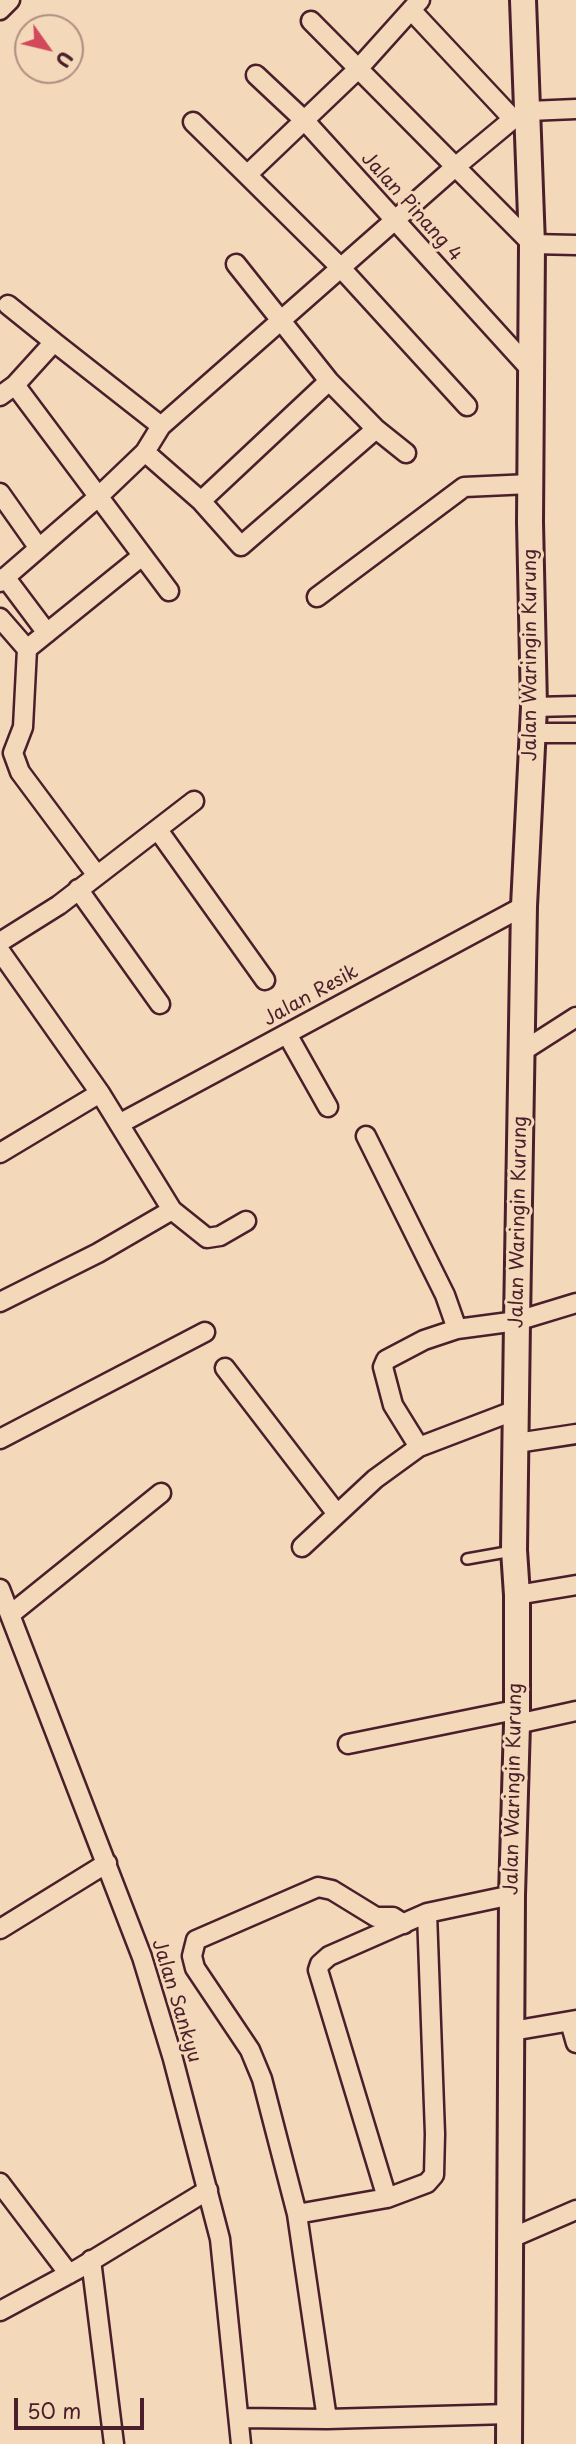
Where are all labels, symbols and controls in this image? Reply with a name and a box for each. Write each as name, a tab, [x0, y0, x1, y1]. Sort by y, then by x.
north arrow	[14, 14, 84, 84]
text: U	[49, 46, 80, 73]
street label: Jalan Pinang 4	[356, 148, 466, 266]
street label: Jalan Waringin Kurung	[520, 549, 542, 761]
street label: Jalan Resik	[260, 961, 362, 1031]
street label: Jalan Waringin Kurung	[506, 1116, 532, 1328]
street label: Jalan Waringin Kurung	[501, 1683, 527, 1895]
street label: Jalan Sankyu	[146, 1937, 206, 2065]
scale bar	[18, 2384, 147, 2428]
text: 50 m	[27, 2394, 81, 2426]

